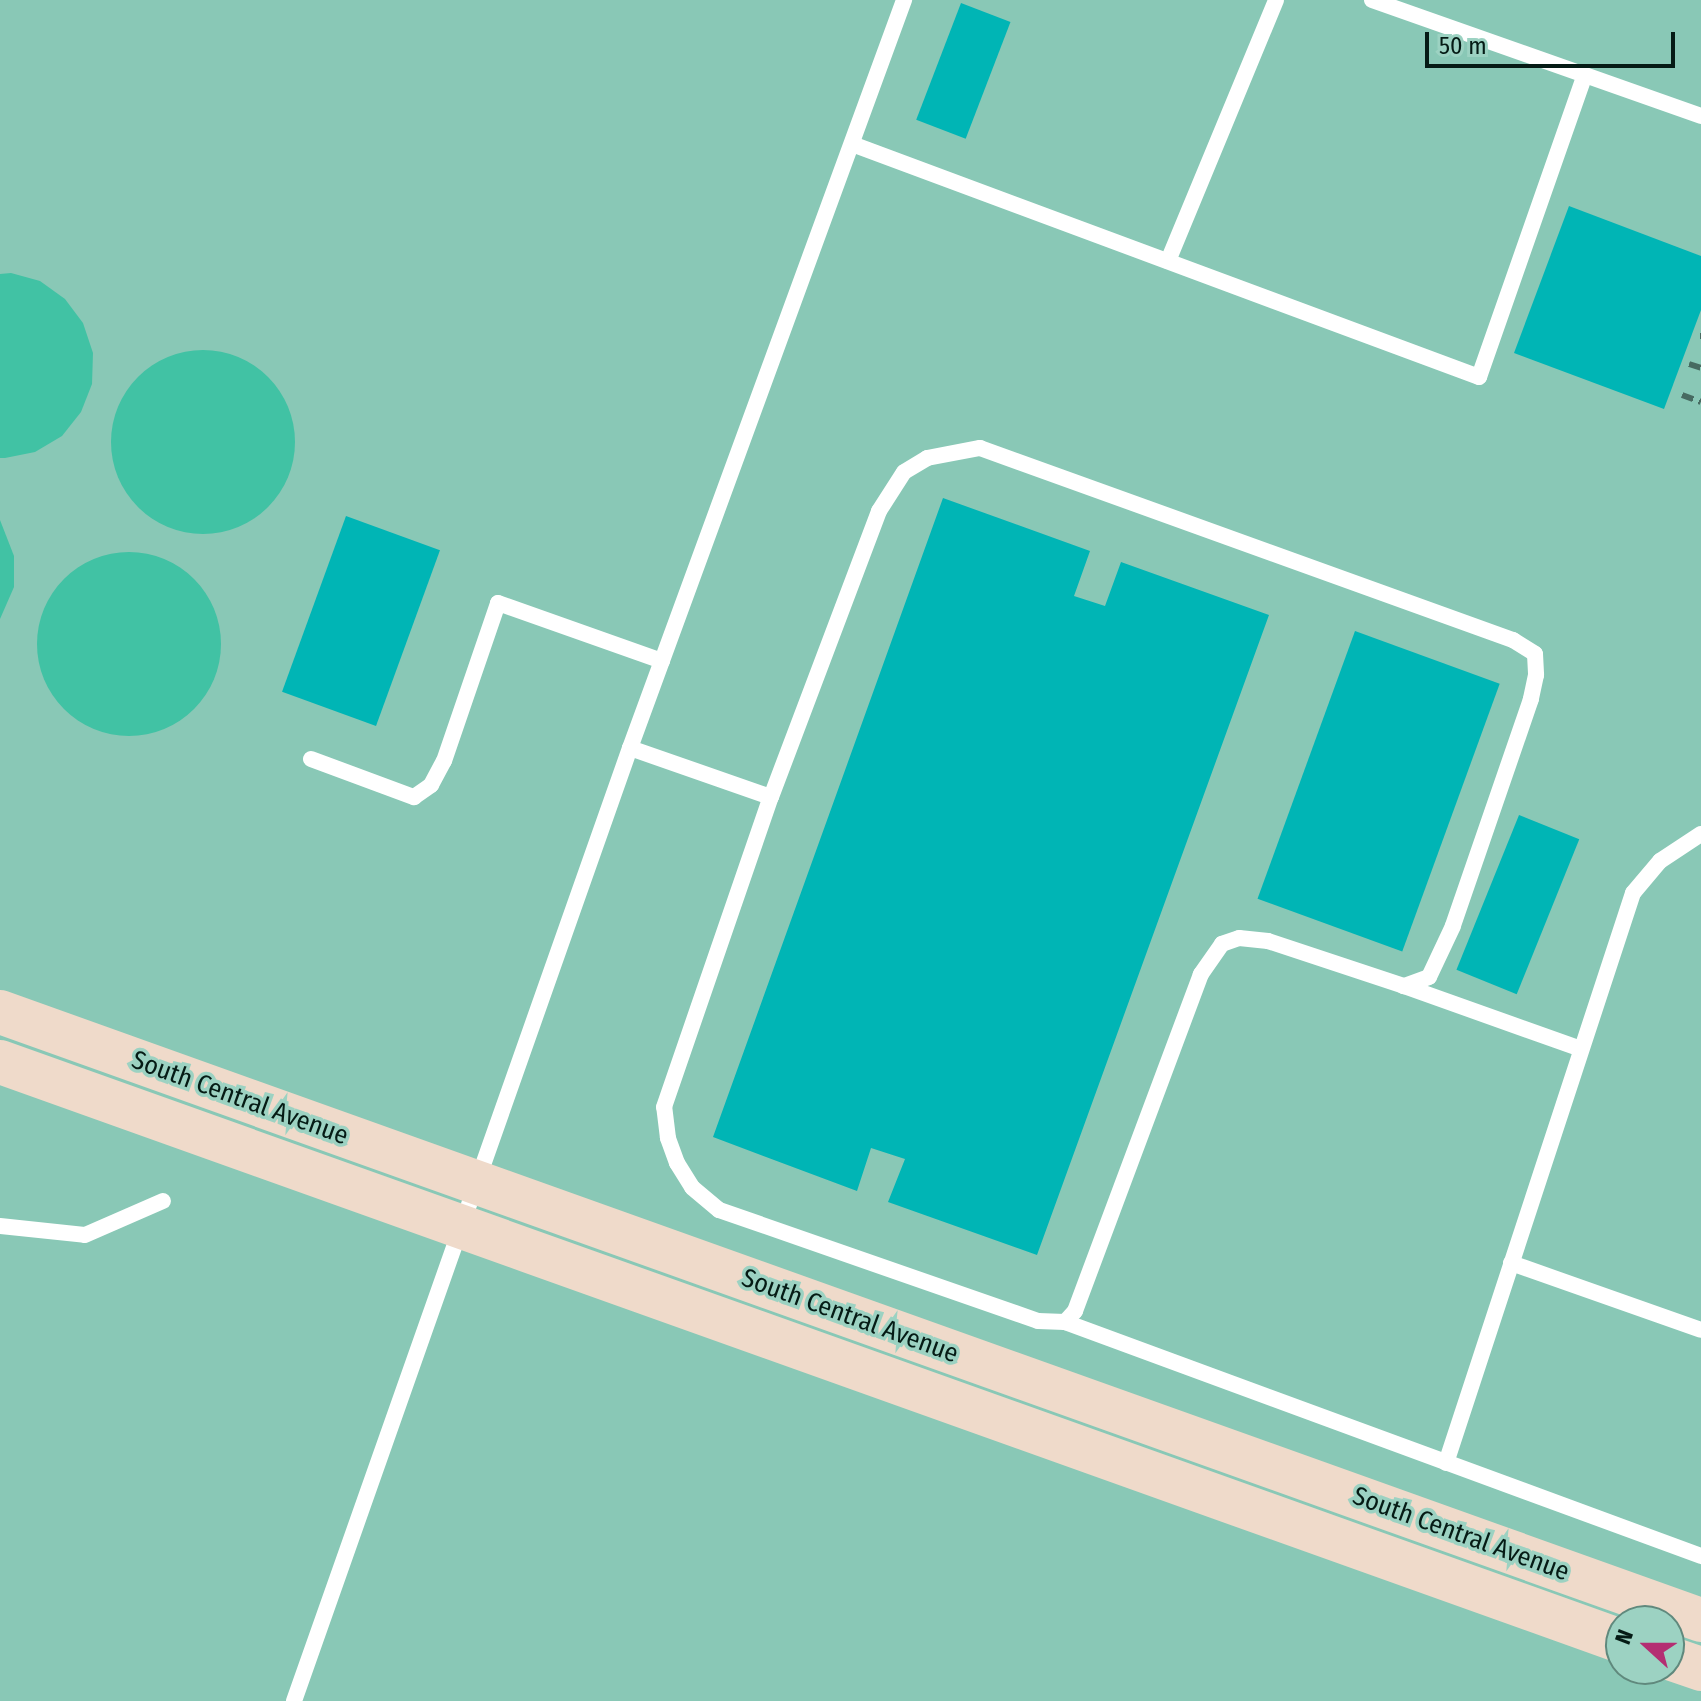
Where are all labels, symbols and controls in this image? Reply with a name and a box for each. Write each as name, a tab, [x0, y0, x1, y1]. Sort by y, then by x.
scale bar	[1429, 16, 1679, 66]
text: 50 m	[1439, 32, 1487, 60]
street label: South Central Avenue	[128, 1044, 352, 1152]
street label: South Central Avenue	[738, 1262, 962, 1370]
street label: South Central Avenue	[1349, 1480, 1573, 1588]
north arrow	[1605, 1605, 1685, 1685]
text: N	[1609, 1626, 1639, 1648]

